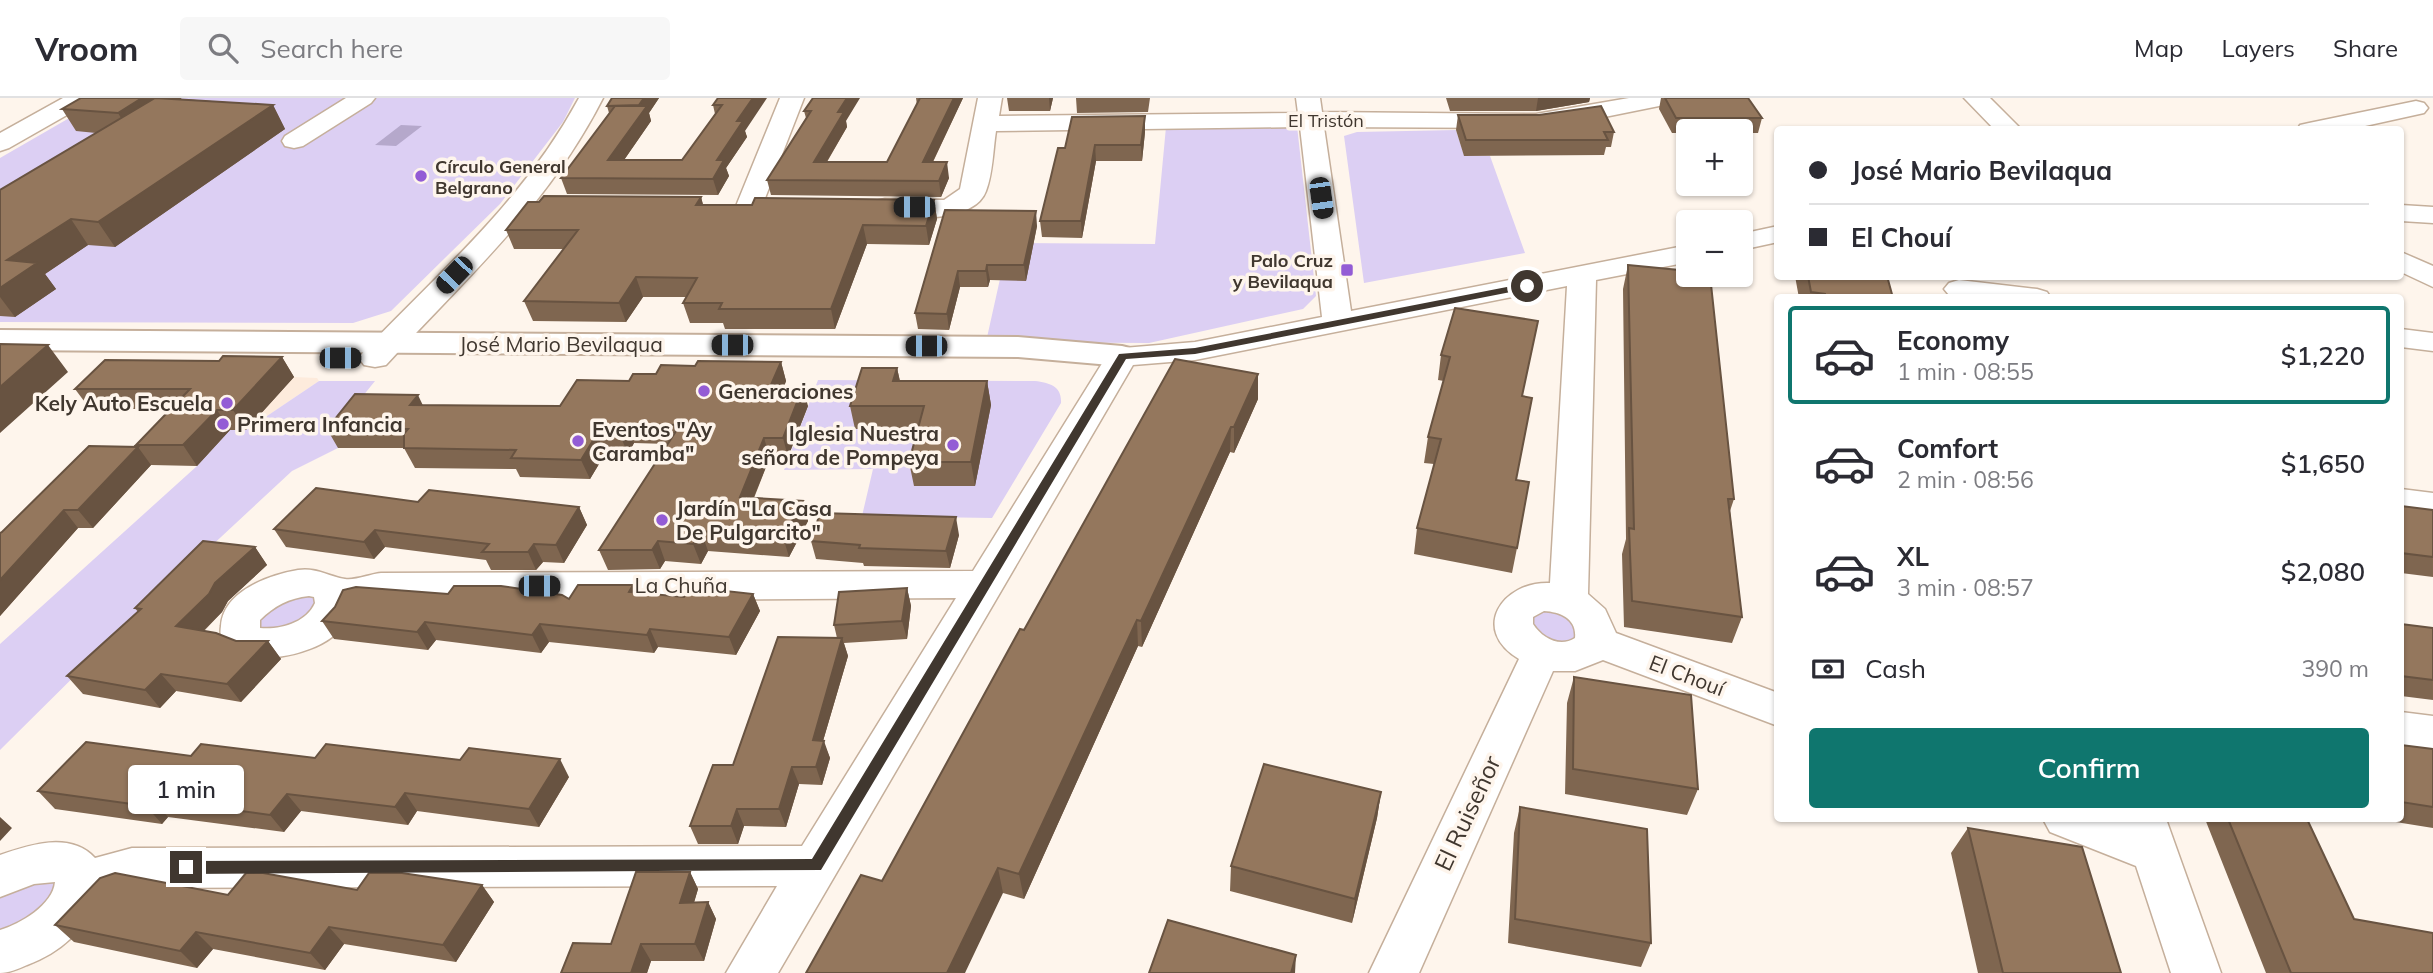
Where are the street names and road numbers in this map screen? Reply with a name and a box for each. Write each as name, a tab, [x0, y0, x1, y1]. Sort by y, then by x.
street label: El Tristón	[1288, 109, 1364, 132]
street label: José Mario Bevilaqua	[459, 331, 663, 357]
street label: La Chuña	[634, 572, 728, 598]
street label: El Chouí	[1646, 649, 1729, 702]
street label: El Ruiseñor	[1427, 750, 1507, 875]

